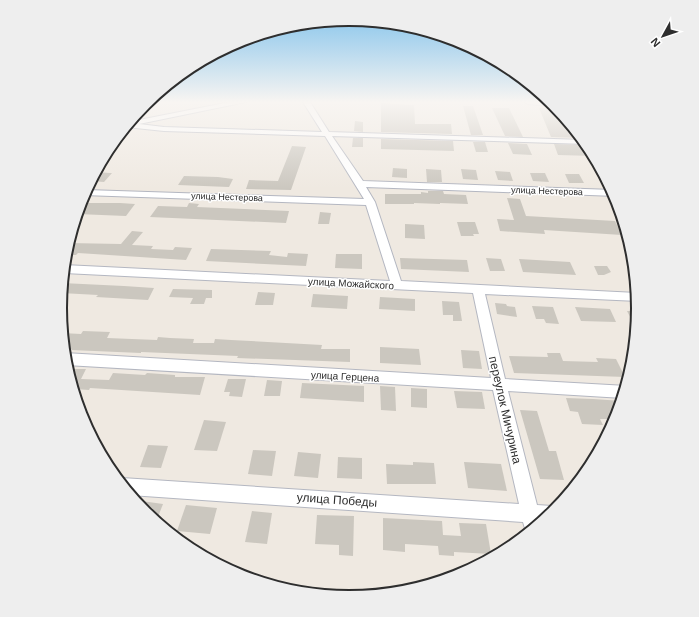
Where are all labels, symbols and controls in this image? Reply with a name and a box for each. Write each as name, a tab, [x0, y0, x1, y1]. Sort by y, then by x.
north arrow	[643, 16, 683, 56]
text: N	[648, 35, 662, 49]
street label: улица Нестерова	[511, 185, 583, 197]
street label: улица Нестерова	[191, 191, 263, 203]
street label: улица Можайского	[308, 276, 395, 291]
street label: переулок Мичурина	[486, 355, 524, 465]
street label: улица Герцена	[311, 369, 380, 384]
street label: улица Победы	[296, 490, 378, 510]

